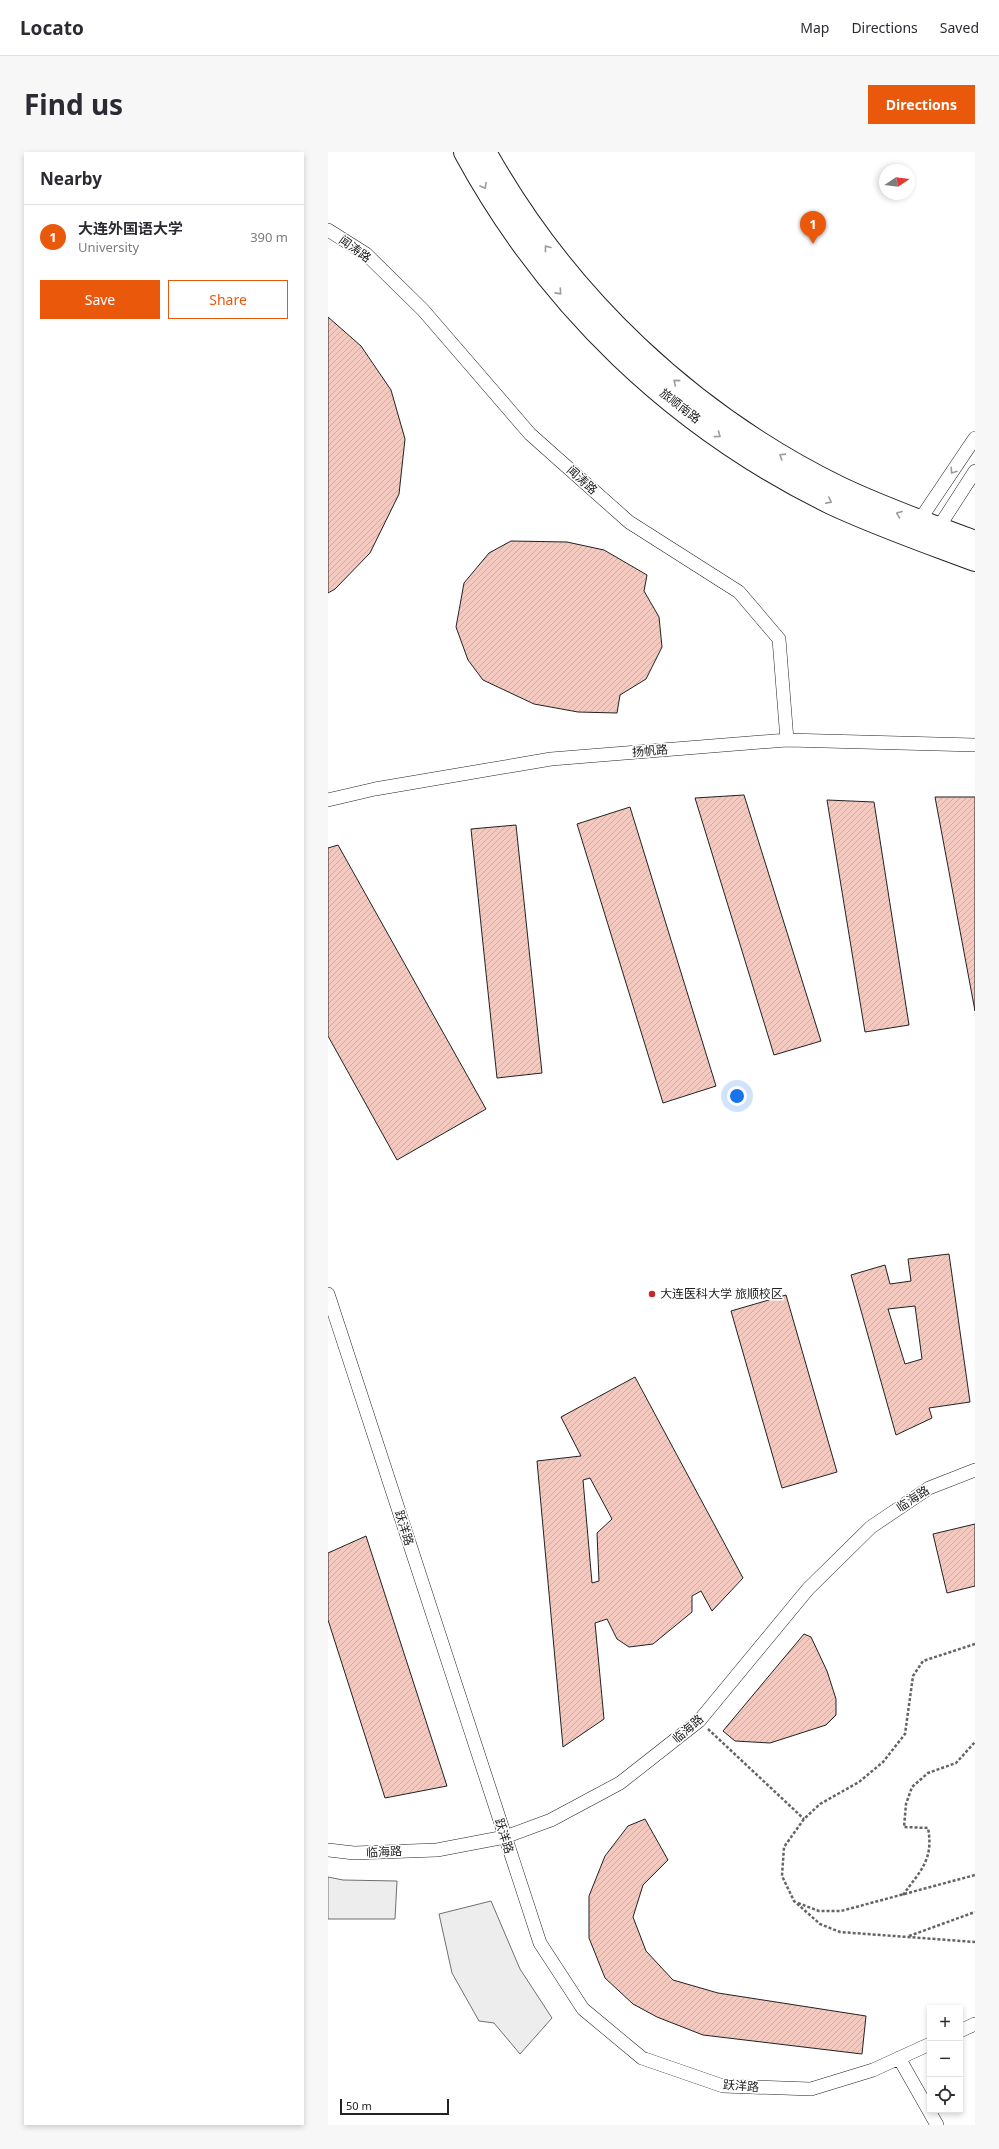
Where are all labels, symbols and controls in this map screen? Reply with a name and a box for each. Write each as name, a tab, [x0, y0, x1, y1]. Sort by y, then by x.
text: Locato	[20, 15, 84, 41]
text: Map	[800, 18, 829, 37]
text: Directions	[851, 18, 918, 37]
text: Saved	[940, 18, 979, 37]
text: Find us	[24, 85, 123, 123]
button: Directions	[868, 85, 975, 124]
north arrow	[879, 164, 915, 200]
text: Nearby	[40, 167, 102, 190]
one-way arrow	[479, 182, 486, 189]
pin: 1	[800, 211, 826, 244]
text: 大连外国语大学	[78, 218, 183, 238]
text: 1	[49, 228, 57, 246]
text: 390 m	[250, 228, 288, 246]
street label: 闻涛路	[336, 231, 375, 266]
text: University	[78, 238, 139, 256]
one-way arrow	[545, 246, 552, 253]
button: Save	[40, 280, 160, 319]
button: Share	[168, 280, 288, 319]
one-way arrow	[554, 287, 562, 295]
one-way arrow	[674, 380, 681, 387]
street label: 旅顺南路	[656, 384, 704, 427]
one-way arrow	[713, 430, 720, 437]
one-way arrow	[780, 454, 787, 461]
street label: 闻涛路	[563, 461, 601, 498]
one-way arrow	[951, 466, 958, 473]
one-way arrow	[825, 497, 832, 504]
one-way arrow	[896, 510, 903, 518]
street label: 扬帆路	[631, 740, 669, 761]
your location	[727, 1086, 747, 1106]
place label: 大连医科大学 旅顺校区	[660, 1285, 783, 1302]
marker: 大连医科大学 旅顺校区	[647, 1289, 657, 1299]
street label: 临海路	[893, 1482, 932, 1516]
street label: 跃洋路	[391, 1508, 418, 1548]
street label: 临海路	[669, 1710, 707, 1747]
street label: 跃洋路	[491, 1816, 518, 1856]
street label: 临海路	[366, 1842, 402, 1861]
map controls	[927, 2005, 963, 2113]
button: +	[927, 2005, 963, 2041]
button: −	[927, 2041, 963, 2077]
street label: 跃洋路	[722, 2076, 760, 2095]
button: locate	[927, 2077, 963, 2113]
scale bar	[340, 2097, 449, 2116]
text: 50 m	[346, 2098, 372, 2113]

